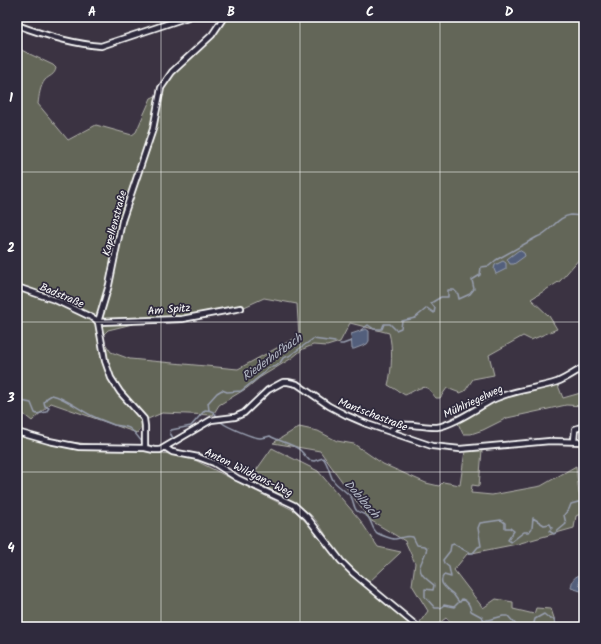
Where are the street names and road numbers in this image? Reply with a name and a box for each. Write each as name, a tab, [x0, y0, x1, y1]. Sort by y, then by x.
street label: Kapellenstraße	[98, 188, 132, 258]
street label: Badstraße	[37, 278, 87, 313]
street label: Am Spitz	[147, 299, 191, 321]
street label: Mühlriegelweg	[441, 380, 506, 424]
street label: Mantschastraße	[335, 393, 410, 437]
street label: Anton Wildgans-Weg	[201, 444, 296, 502]

